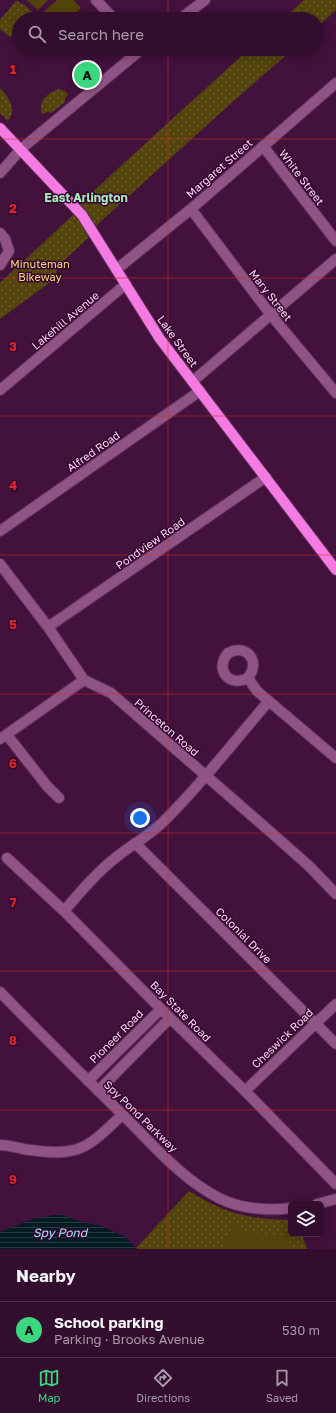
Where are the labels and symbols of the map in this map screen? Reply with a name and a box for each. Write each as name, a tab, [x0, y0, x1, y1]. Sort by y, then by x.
pin: A	[74, 60, 100, 90]
text: 1	[10, 61, 17, 77]
street label: Margaret Street	[183, 136, 255, 200]
street label: White Street	[277, 147, 327, 207]
district label: East Arlington	[44, 190, 128, 205]
text: 2	[9, 200, 17, 216]
park label: Minuteman Bikeway	[10, 257, 70, 283]
street label: Mary Street	[247, 267, 295, 323]
street label: Lakehill Avenue	[29, 288, 101, 352]
street label: Lake Street	[155, 313, 201, 369]
text: 3	[9, 338, 17, 354]
street label: Alfred Road	[64, 428, 122, 474]
text: 4	[9, 477, 17, 493]
street label: Pondview Road	[113, 514, 187, 572]
text: 5	[9, 616, 17, 632]
street label: Princeton Road	[132, 696, 202, 758]
text: 6	[9, 755, 17, 771]
your location	[130, 808, 150, 828]
text: 7	[9, 894, 17, 910]
street label: Colonial Drive	[213, 904, 275, 966]
street label: Bay State Road	[148, 978, 214, 1044]
street label: Cheswick Road	[249, 1005, 315, 1071]
street label: Pioneer Road	[87, 1007, 145, 1065]
text: 8	[9, 1032, 17, 1048]
street label: Spy Pond Parkway	[102, 1078, 180, 1154]
text: 9	[9, 1171, 17, 1187]
water label: Spy Pond	[33, 1225, 89, 1240]

